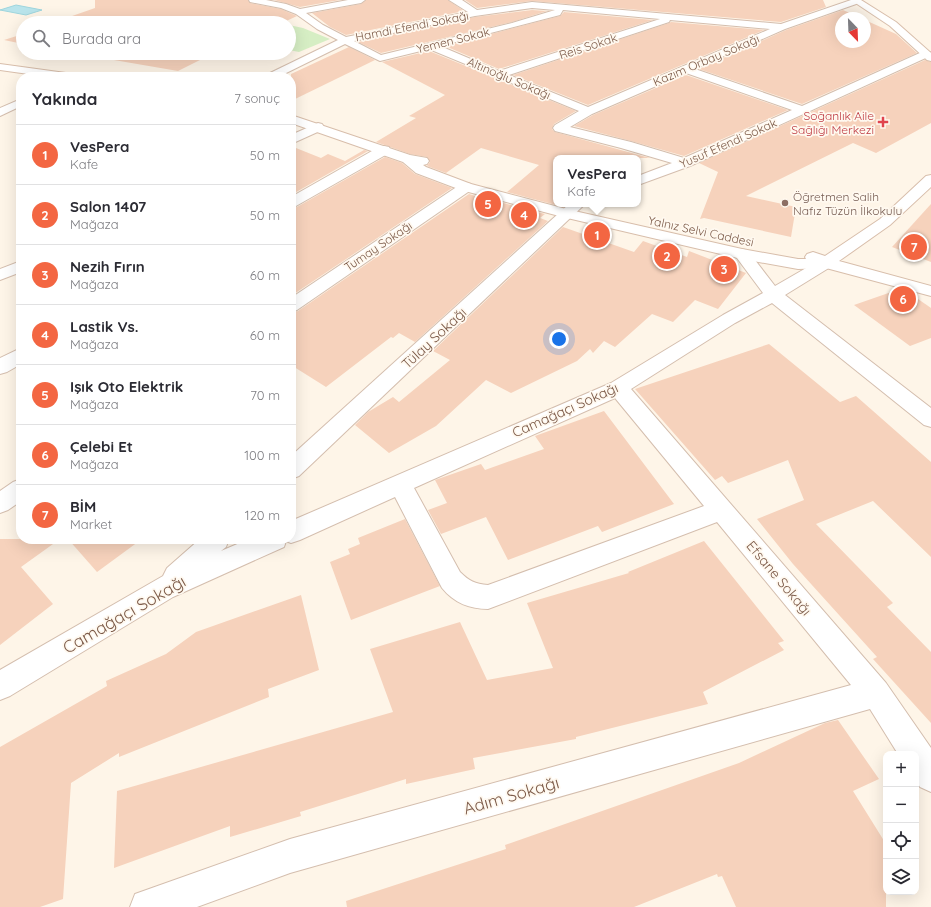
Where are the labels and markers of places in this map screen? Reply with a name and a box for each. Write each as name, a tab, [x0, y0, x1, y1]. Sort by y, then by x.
place label: Soğanlık Aile Sağlığı Merkezi	[791, 108, 874, 137]
marker: Soğanlık Aile Sağlığı Merkezi	[877, 116, 889, 128]
pin: 5	[475, 189, 501, 219]
place label: Öğretmen Salih Nafız Tüzün İlkokulu	[793, 189, 902, 218]
marker: Öğretmen Salih Nafız Tüzün İlkokulu	[780, 198, 790, 208]
pin: 4	[511, 200, 537, 230]
pin: 1	[584, 220, 610, 250]
pin: 7	[901, 232, 927, 262]
pin: 2	[654, 241, 680, 271]
pin: 3	[711, 254, 737, 284]
pin: 6	[890, 284, 916, 314]

